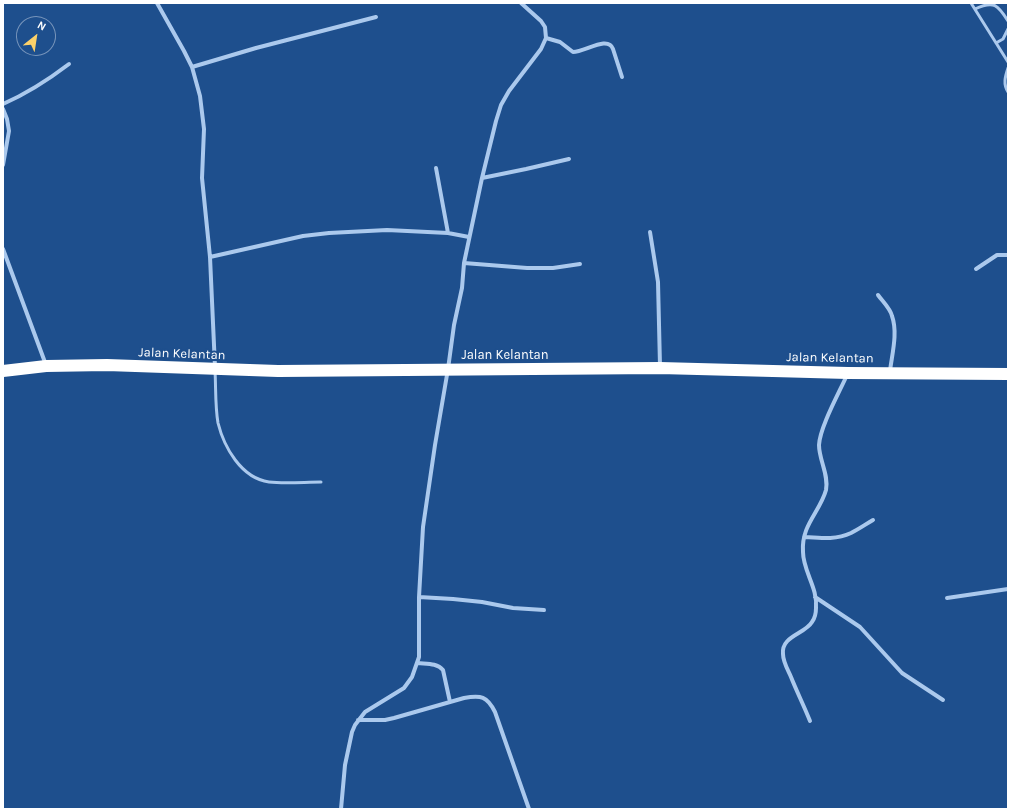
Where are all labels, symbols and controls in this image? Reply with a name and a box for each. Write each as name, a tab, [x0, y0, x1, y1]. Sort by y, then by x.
north arrow	[16, 16, 56, 56]
text: N	[35, 18, 48, 34]
street label: Jalan Kelantan	[138, 345, 226, 363]
street label: Jalan Kelantan	[461, 347, 549, 363]
street label: Jalan Kelantan	[786, 349, 874, 367]

